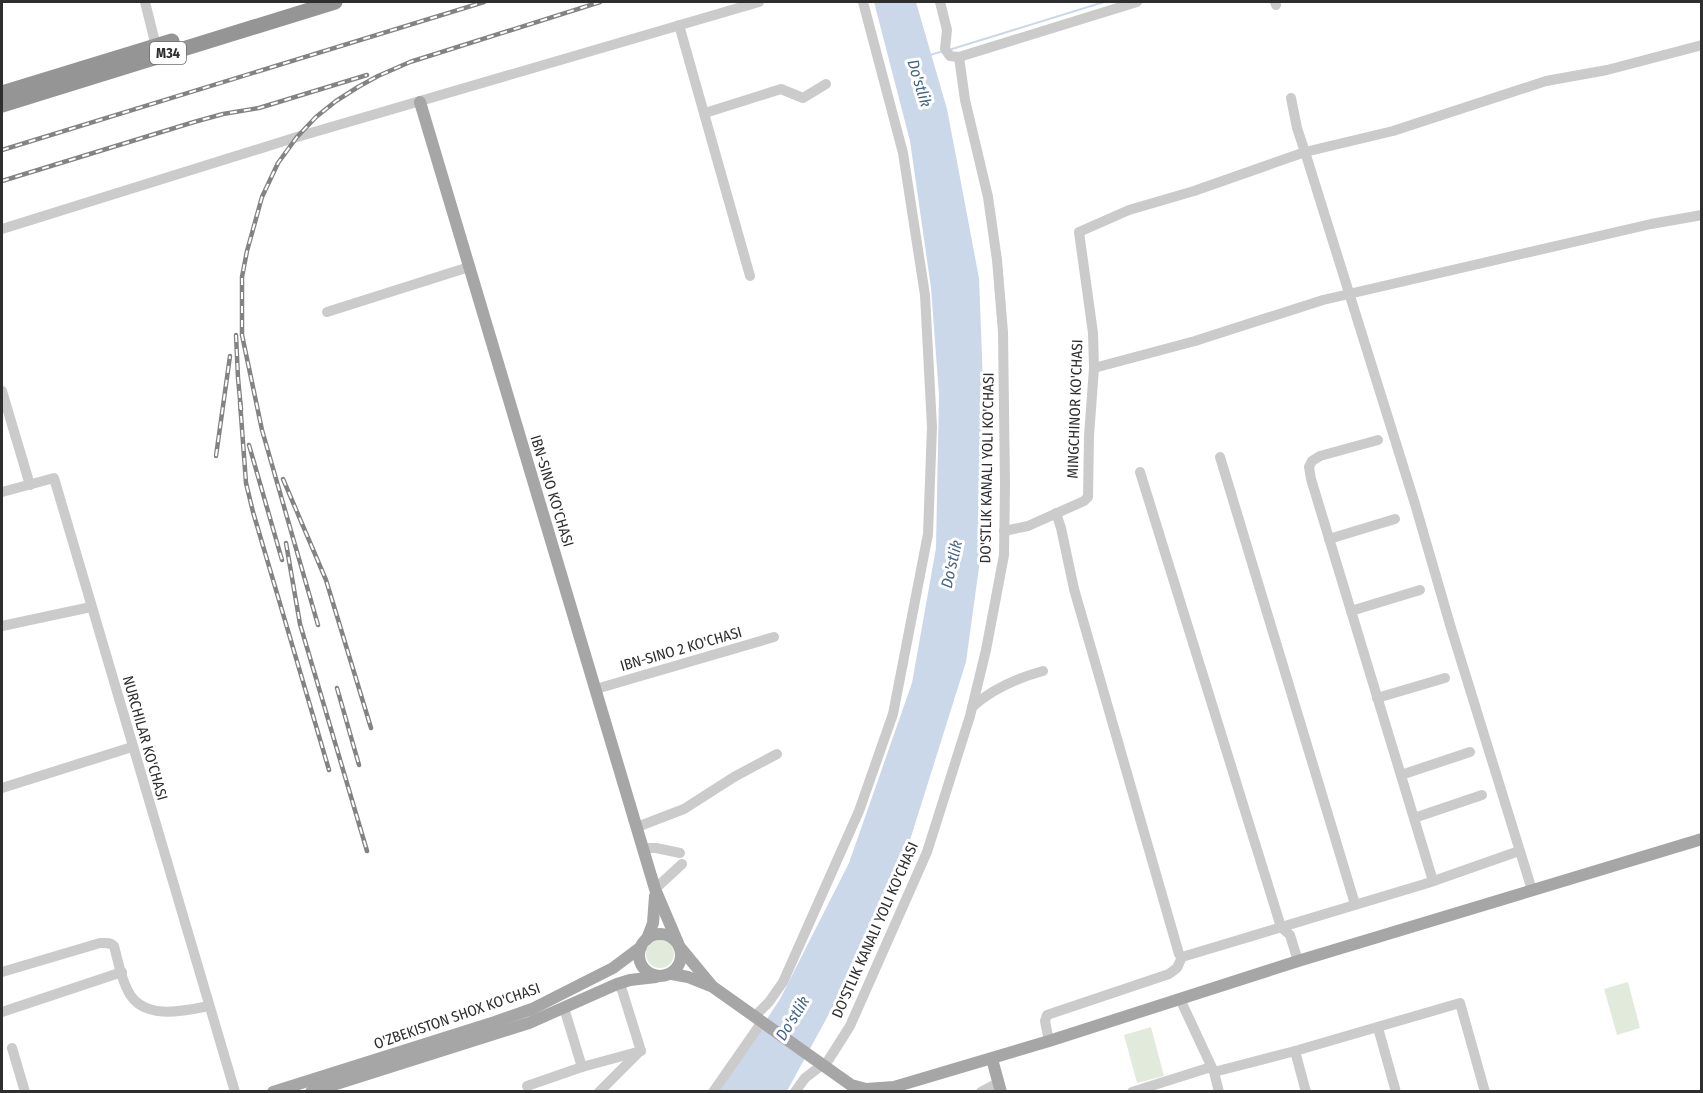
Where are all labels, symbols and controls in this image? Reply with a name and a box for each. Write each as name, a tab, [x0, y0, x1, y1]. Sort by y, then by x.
road number: M34	[150, 42, 186, 64]
water label: Do'stlik	[903, 57, 936, 109]
street label: MINGCHINOR KO'CHASI	[1064, 339, 1086, 479]
street label: DO'STLIK KANALI YOLI KO'CHASI	[976, 372, 998, 564]
street label: IBN-SINO KO'CHASI	[526, 433, 578, 549]
water label: Do'stlik	[937, 538, 966, 590]
street label: IBN-SINO 2 KO'CHASI	[618, 623, 744, 675]
street label: NURCHILAR KO'CHASI	[119, 674, 171, 802]
street label: DO'STLIK KANALI YOLI KO'CHASI	[828, 839, 922, 1021]
street label: O'ZBEKISTON SHOX KO'CHASI	[371, 979, 543, 1053]
water label: Do'stlik	[771, 993, 813, 1044]

